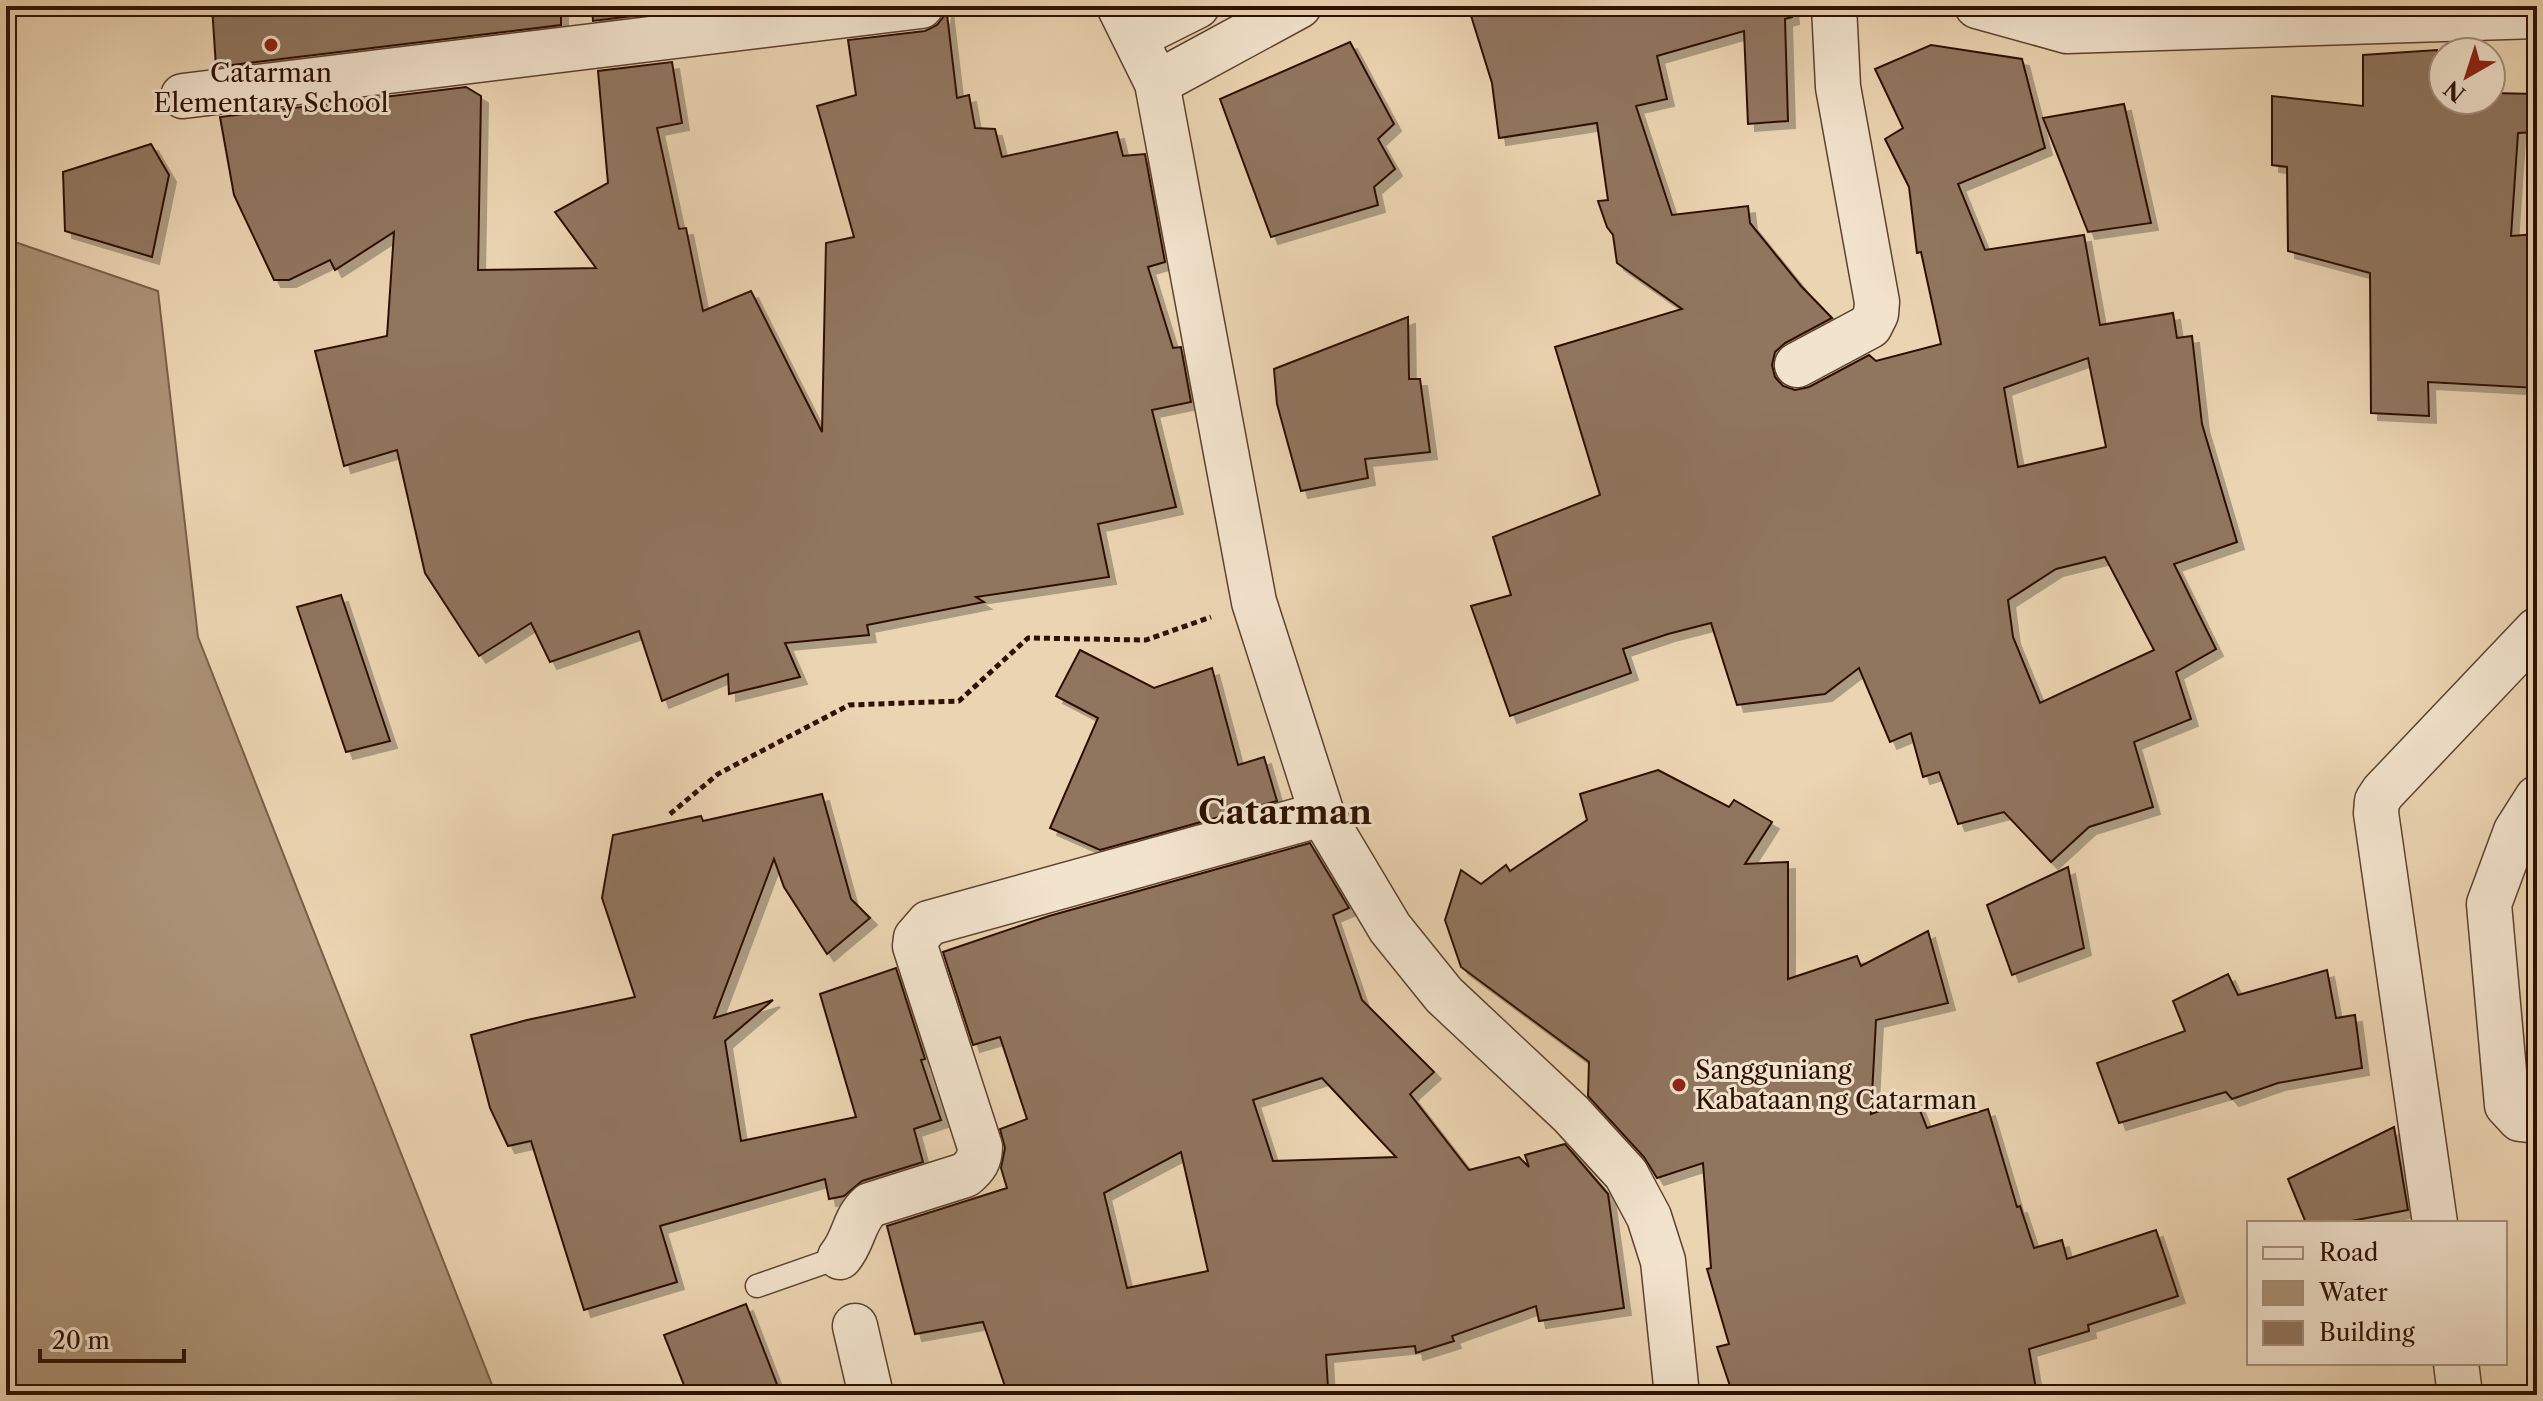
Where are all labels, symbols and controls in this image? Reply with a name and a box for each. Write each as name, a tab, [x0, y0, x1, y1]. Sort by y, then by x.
marker: Catarman Elementary School	[262, 36, 280, 54]
north arrow	[2427, 36, 2507, 116]
place label: Catarman Elementary School	[154, 57, 389, 119]
text: N	[2439, 75, 2471, 108]
district label: Catarman	[1198, 791, 1372, 833]
place label: Sangguniang Kabataan ng Catarman	[1695, 1054, 1977, 1116]
marker: Sangguniang Kabataan ng Catarman	[1670, 1076, 1688, 1094]
legend	[2247, 1221, 2507, 1365]
text: Road	[2319, 1238, 2379, 1267]
text: Water	[2318, 1278, 2388, 1307]
scale bar	[40, 1313, 184, 1363]
text: Building	[2319, 1318, 2415, 1347]
text: 20 m	[52, 1326, 110, 1355]

